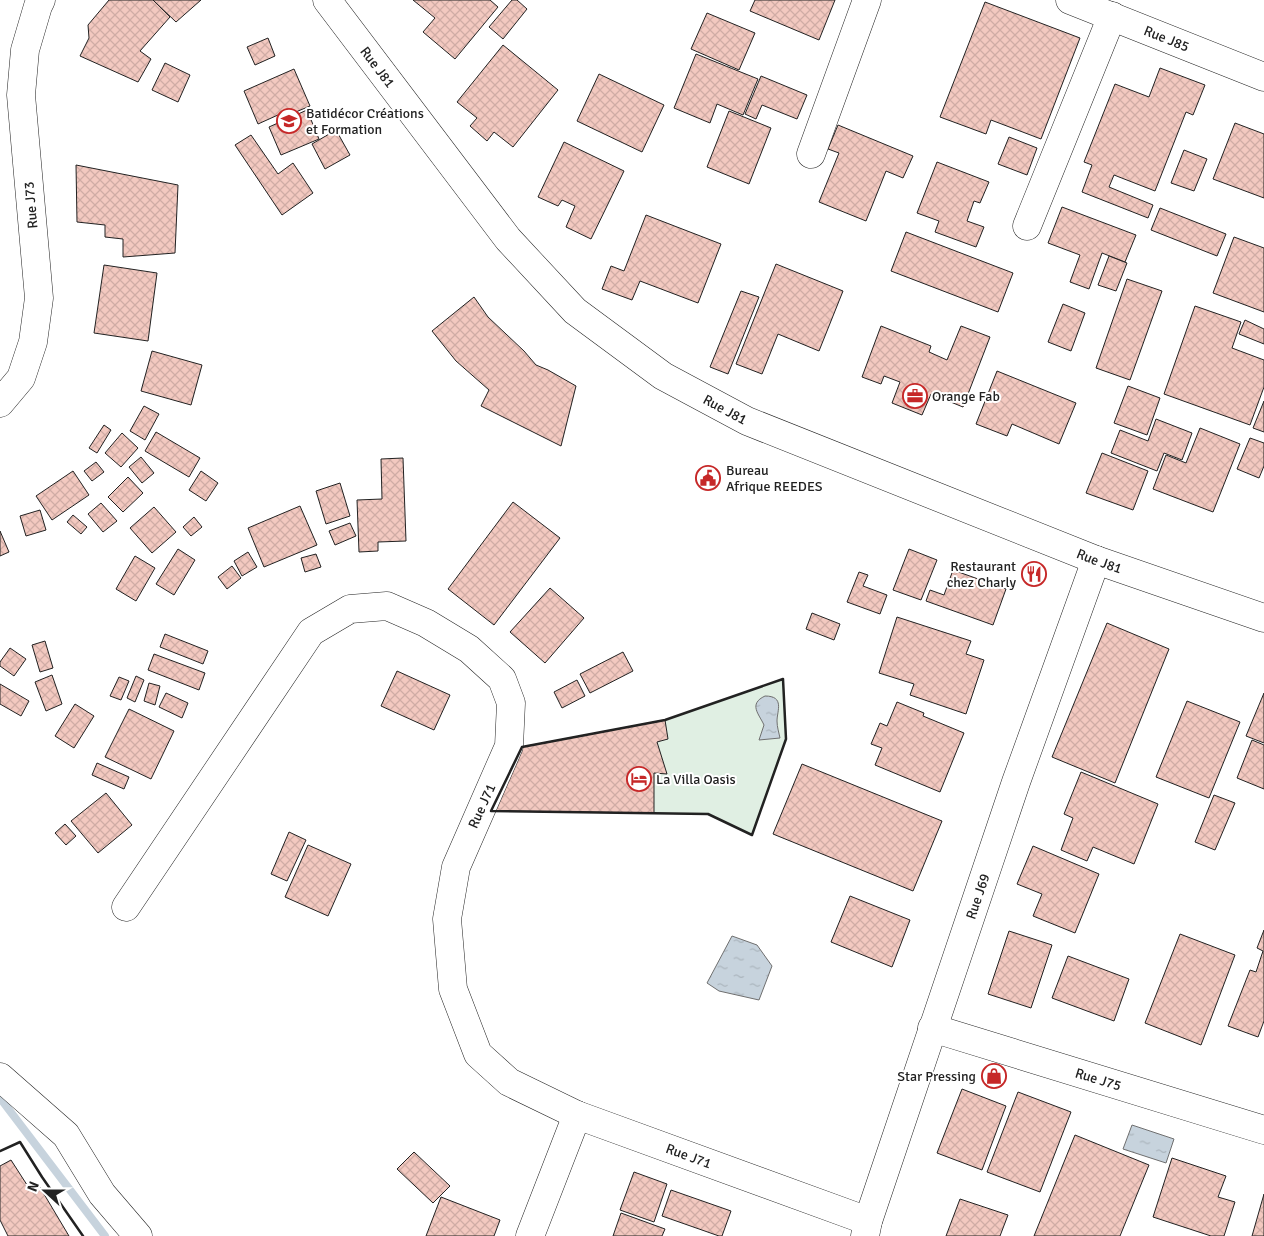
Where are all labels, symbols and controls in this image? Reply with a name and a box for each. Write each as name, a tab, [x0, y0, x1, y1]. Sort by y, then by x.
street label: Rue J85	[1142, 22, 1192, 55]
street label: Rue J81	[357, 43, 399, 91]
place label: Batidécor Créations et Formation	[306, 105, 424, 138]
school or university icon: Batidécor Créations et Formation	[276, 108, 302, 134]
street label: Rue J73	[20, 181, 42, 229]
office icon: Orange Fab	[902, 383, 928, 409]
place label: Orange Fab	[932, 388, 1000, 405]
street label: Rue J81	[700, 391, 750, 428]
place label: Bureau Afrique REEDES	[726, 462, 823, 495]
public building icon: Bureau Afrique REEDES	[695, 465, 721, 491]
street label: Rue J81	[1074, 545, 1124, 577]
place label: Restaurant chez Charly	[947, 558, 1016, 591]
restaurant icon: Restaurant chez Charly	[1021, 561, 1047, 587]
hotel icon: La Villa Oasis	[626, 766, 652, 792]
place label: La Villa Oasis	[656, 771, 736, 788]
street label: Rue J71	[465, 781, 499, 831]
street label: Rue J69	[962, 871, 993, 921]
shop icon: Star Pressing	[981, 1063, 1007, 1089]
street label: Rue J75	[1073, 1064, 1123, 1094]
place label: Star Pressing	[897, 1068, 976, 1085]
street label: Rue J71	[664, 1140, 714, 1172]
north arrow	[20, 1166, 70, 1216]
text: N	[24, 1179, 43, 1194]

